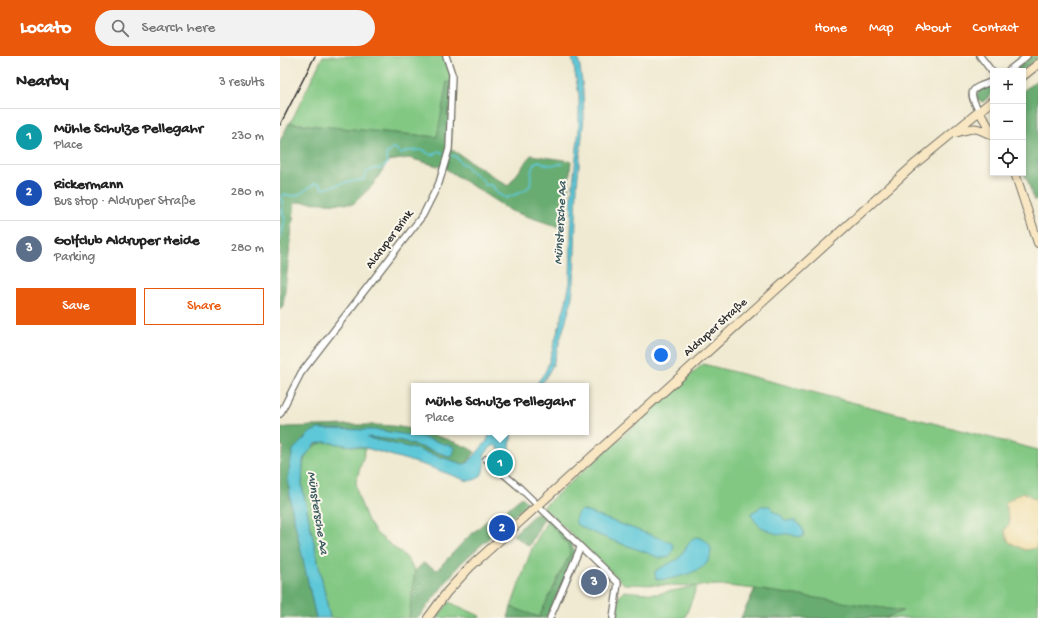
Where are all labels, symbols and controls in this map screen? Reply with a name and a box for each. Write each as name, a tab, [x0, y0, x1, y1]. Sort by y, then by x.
search box	[95, 10, 375, 46]
text: Locato	[20, 17, 71, 40]
icon: search	[109, 17, 131, 39]
text: Search here	[141, 19, 215, 37]
text: Home	[815, 20, 847, 37]
text: Map	[869, 20, 893, 37]
text: About	[915, 20, 951, 37]
text: Contact	[973, 20, 1018, 37]
map controls	[990, 68, 1026, 176]
button: +	[990, 68, 1026, 104]
text: Nearby	[16, 72, 69, 92]
text: 3 results	[219, 75, 264, 90]
button: −	[990, 104, 1026, 140]
text: Mühle Schulze Pellegahr	[54, 120, 203, 138]
text: 1	[26, 129, 32, 144]
text: 230 m	[231, 129, 264, 144]
text: Place	[54, 138, 82, 153]
button: locate	[990, 140, 1026, 176]
text: Rickermann	[54, 176, 123, 194]
water label: Münstersche Aa	[551, 180, 571, 265]
text: 2	[26, 185, 32, 200]
text: 280 m	[231, 185, 264, 200]
text: Bus stop · Aldruper Straße	[54, 194, 196, 209]
street label: Aldruper Brink	[363, 207, 418, 272]
text: Golfclub Aldruper Heide	[54, 232, 199, 250]
text: 3	[26, 241, 32, 256]
text: 280 m	[231, 241, 264, 256]
text: Parking	[54, 250, 95, 265]
button: Save	[16, 288, 136, 325]
button: Share	[144, 288, 264, 325]
street label: Aldruper Straße	[681, 295, 751, 360]
your location	[651, 345, 671, 365]
popup	[411, 383, 589, 435]
text: Mühle Schulze Pellegahr	[425, 393, 575, 411]
text: Place	[425, 411, 454, 426]
pin: 1	[487, 448, 513, 478]
water label: Münstersche Aa	[303, 471, 331, 556]
pin: 2	[489, 513, 515, 543]
pin: 3	[581, 567, 607, 597]

